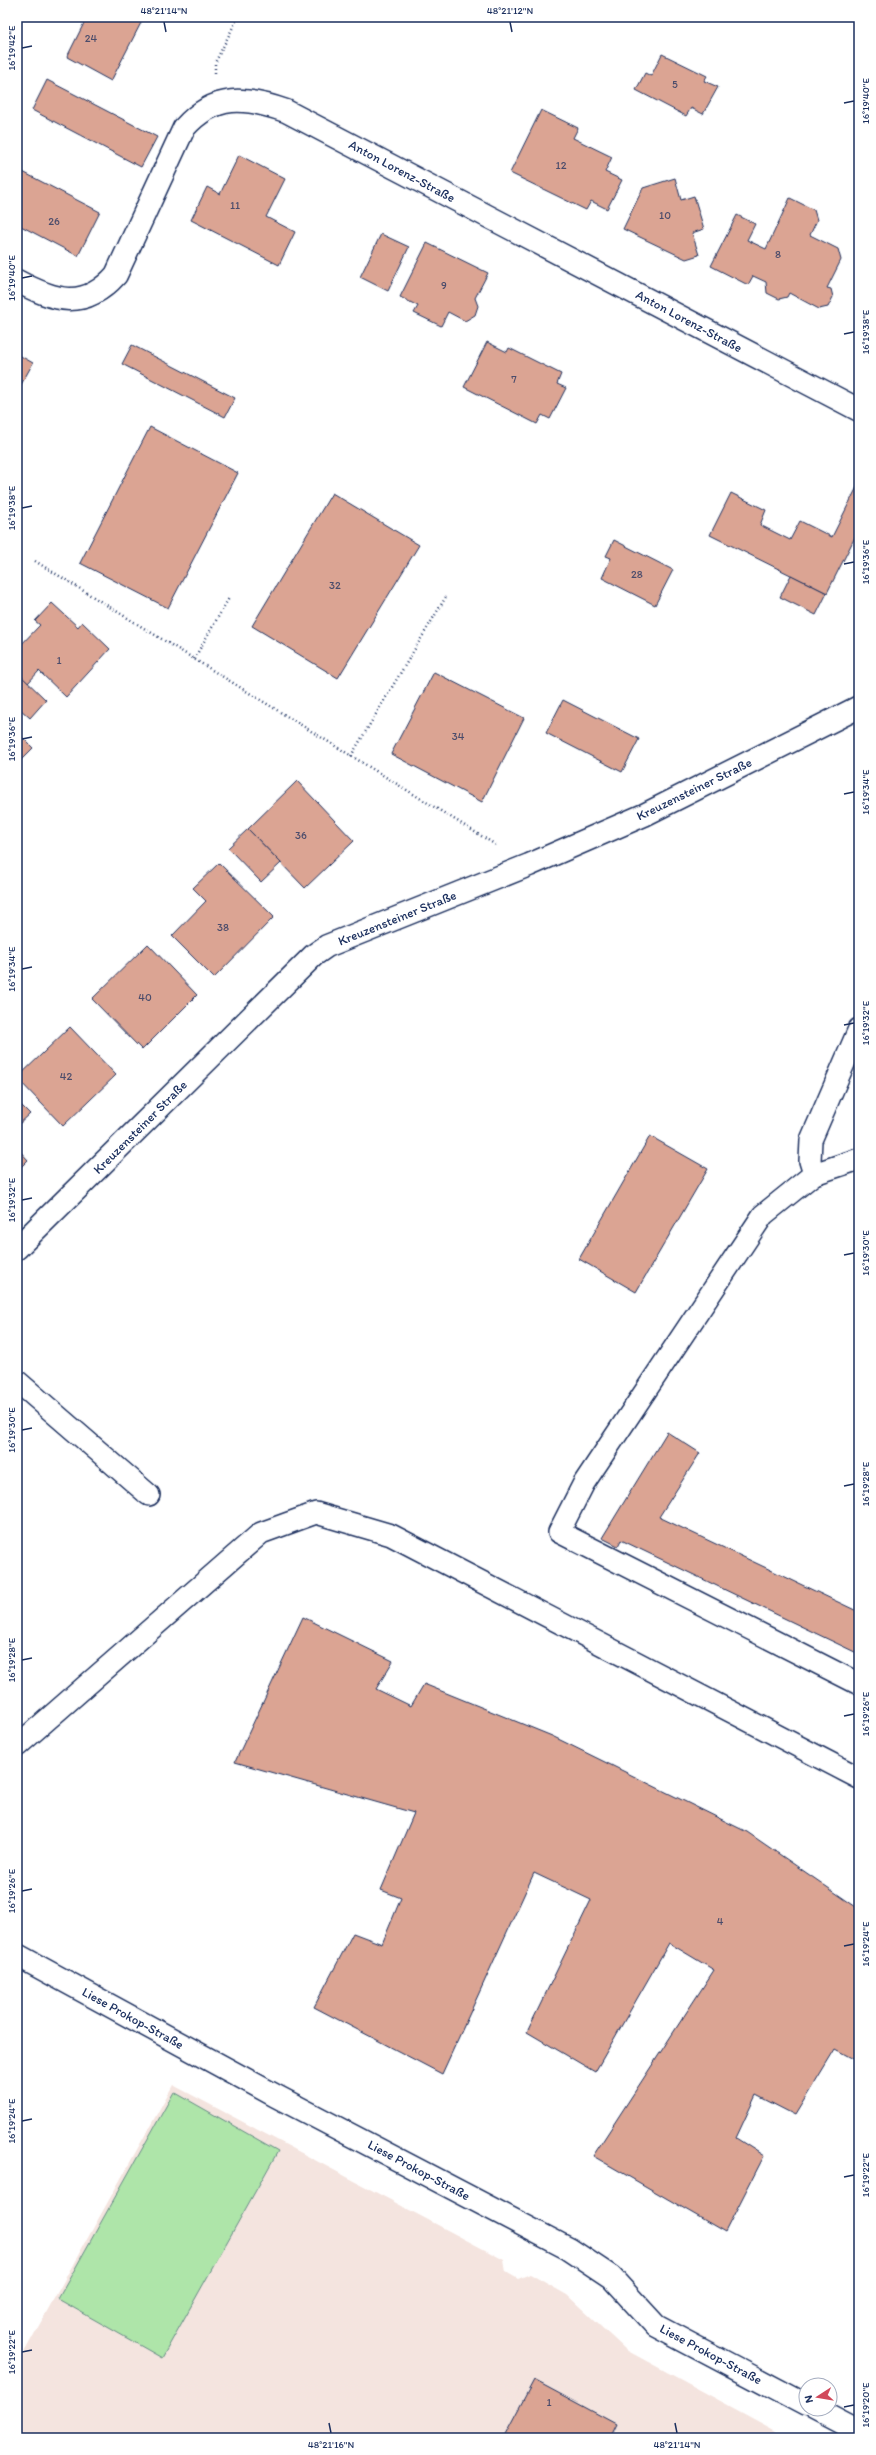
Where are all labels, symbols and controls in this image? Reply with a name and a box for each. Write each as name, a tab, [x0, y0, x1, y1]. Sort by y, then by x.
text: 48°21'14"N	[140, 4, 188, 17]
text: 48°21'12"N	[487, 4, 534, 17]
text: 16°19'42"E	[5, 25, 18, 71]
house number: 24	[85, 32, 98, 45]
house number: 5	[672, 78, 678, 91]
text: 16°19'40"E	[859, 78, 872, 124]
street label: Anton Lorenz-Straße	[346, 137, 458, 205]
house number: 12	[556, 159, 567, 172]
house number: 11	[230, 199, 240, 212]
house number: 10	[659, 209, 671, 222]
house number: 26	[48, 215, 60, 228]
house number: 8	[775, 248, 781, 261]
text: 16°19'40"E	[5, 255, 18, 301]
house number: 9	[441, 279, 447, 292]
street label: Anton Lorenz-Straße	[633, 287, 745, 355]
text: 16°19'38"E	[859, 309, 872, 354]
house number: 7	[511, 373, 517, 386]
text: 16°19'38"E	[5, 485, 18, 530]
text: 16°19'36"E	[859, 539, 872, 584]
house number: 28	[631, 568, 643, 581]
house number: 32	[329, 579, 341, 592]
house number: 1	[56, 654, 62, 667]
text: 16°19'36"E	[5, 716, 18, 761]
house number: 34	[452, 730, 465, 743]
street label: Kreuzensteiner Straße	[634, 755, 754, 823]
text: 16°19'34"E	[859, 769, 872, 815]
house number: 36	[295, 829, 307, 842]
street label: Kreuzensteiner Straße	[336, 887, 458, 949]
house number: 38	[217, 921, 229, 934]
text: 16°19'34"E	[5, 946, 18, 992]
house number: 40	[138, 991, 152, 1004]
text: 16°19'32"E	[859, 1000, 872, 1045]
house number: 42	[60, 1070, 72, 1083]
street label: Kreuzensteiner Straße	[90, 1077, 190, 1177]
text: 16°19'32"E	[5, 1177, 18, 1222]
text: 16°19'30"E	[859, 1230, 872, 1276]
text: 16°19'30"E	[5, 1407, 18, 1453]
text: 16°19'28"E	[859, 1461, 872, 1506]
text: 16°19'28"E	[5, 1637, 18, 1682]
text: 16°19'26"E	[859, 1691, 872, 1736]
text: 16°19'26"E	[5, 1868, 18, 1913]
house number: 4	[717, 1915, 724, 1928]
text: 16°19'24"E	[859, 1921, 872, 1967]
street label: Liese Prokop-Straße	[80, 1984, 186, 2052]
text: 16°19'24"E	[5, 2098, 18, 2144]
street label: Liese Prokop-Straße	[365, 2137, 473, 2203]
text: 16°19'22"E	[859, 2152, 872, 2197]
street label: Liese Prokop-Straße	[657, 2321, 765, 2387]
text: 16°19'22"E	[5, 2329, 18, 2374]
north arrow	[798, 2377, 838, 2417]
text: 16°19'20"E	[859, 2382, 872, 2428]
text: N	[802, 2394, 816, 2404]
house number: 1	[546, 2396, 552, 2409]
text: 48°21'16"N	[308, 2438, 355, 2451]
text: 48°21'14"N	[653, 2438, 701, 2451]

